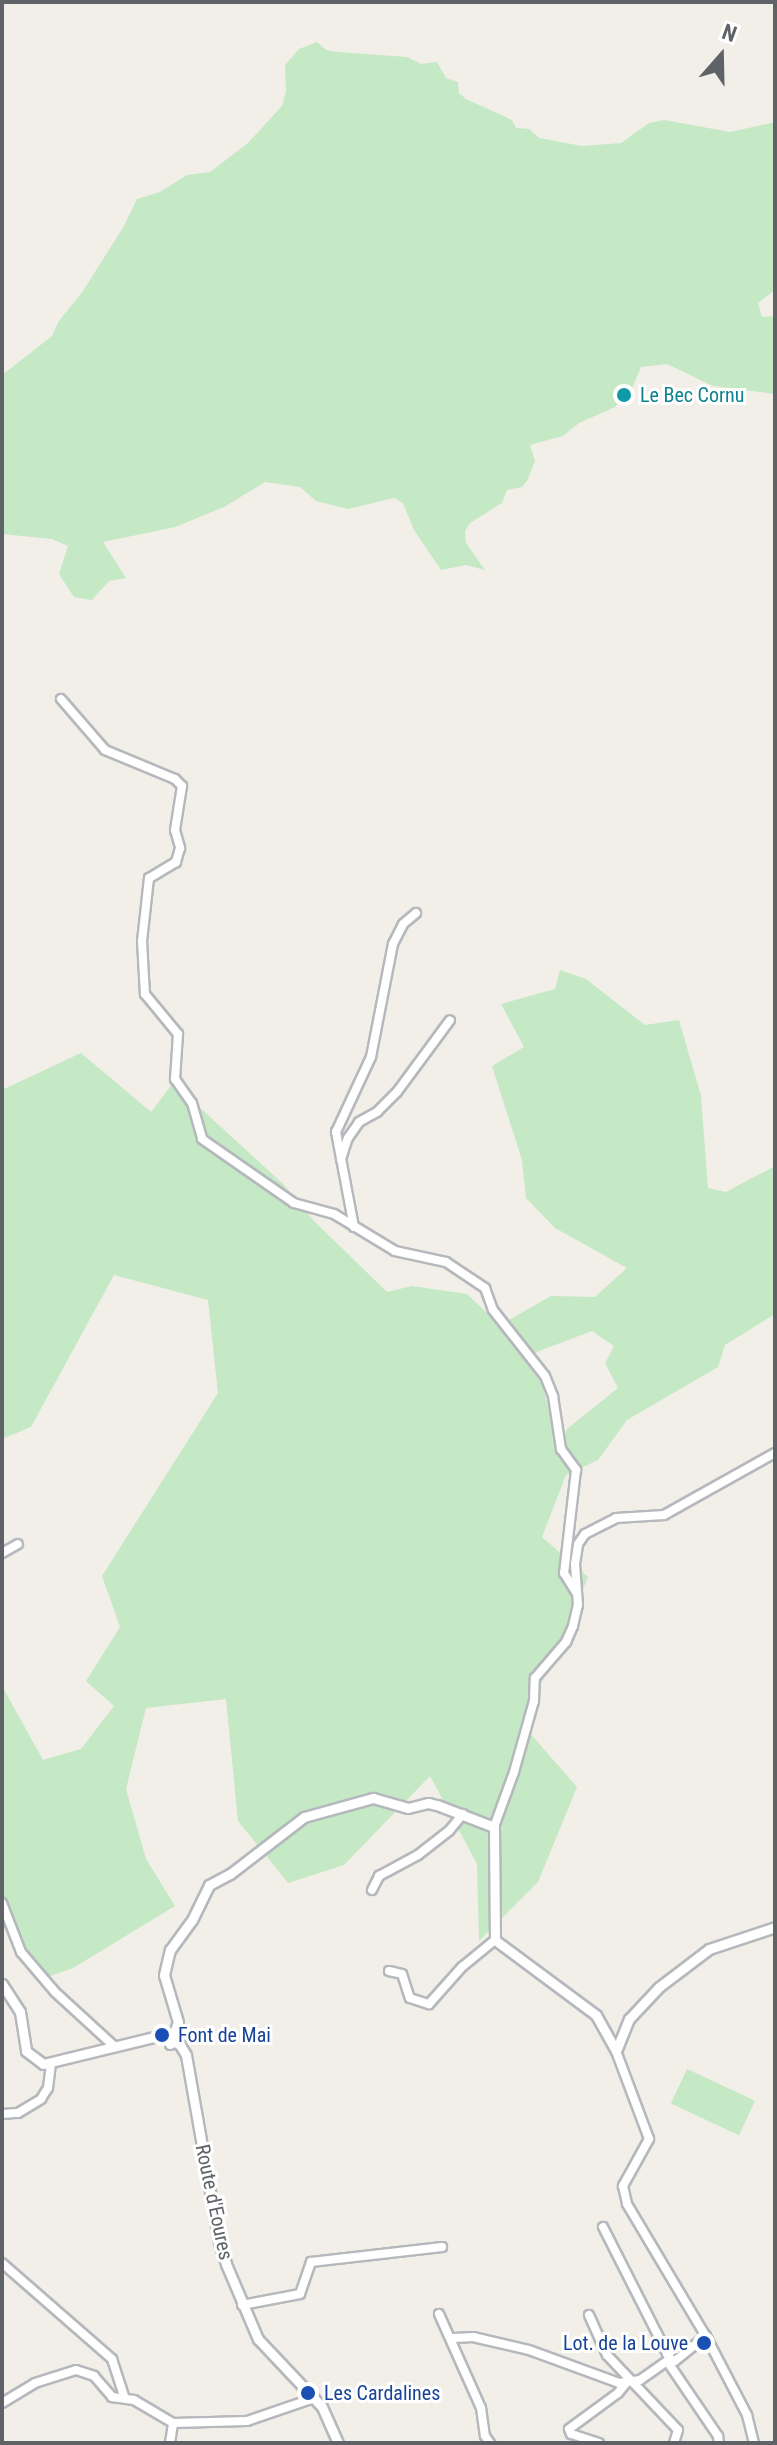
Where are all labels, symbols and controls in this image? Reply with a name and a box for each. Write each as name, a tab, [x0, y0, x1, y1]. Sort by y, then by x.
north arrow	[681, 16, 761, 96]
text: N	[719, 19, 740, 47]
place label: Le Bec Cornu	[640, 383, 744, 407]
marker: Le Bec Cornu	[615, 386, 633, 404]
place label: Font de Mai	[178, 2023, 271, 2047]
marker: Font de Mai	[153, 2026, 171, 2044]
street label: Route d'Eoures	[190, 2142, 238, 2262]
place label: Lot. de la Louve	[563, 2331, 688, 2355]
marker: Lot. de la Louve	[695, 2334, 713, 2352]
place label: Les Cardalines	[324, 2381, 440, 2405]
marker: Les Cardalines	[299, 2384, 317, 2402]

